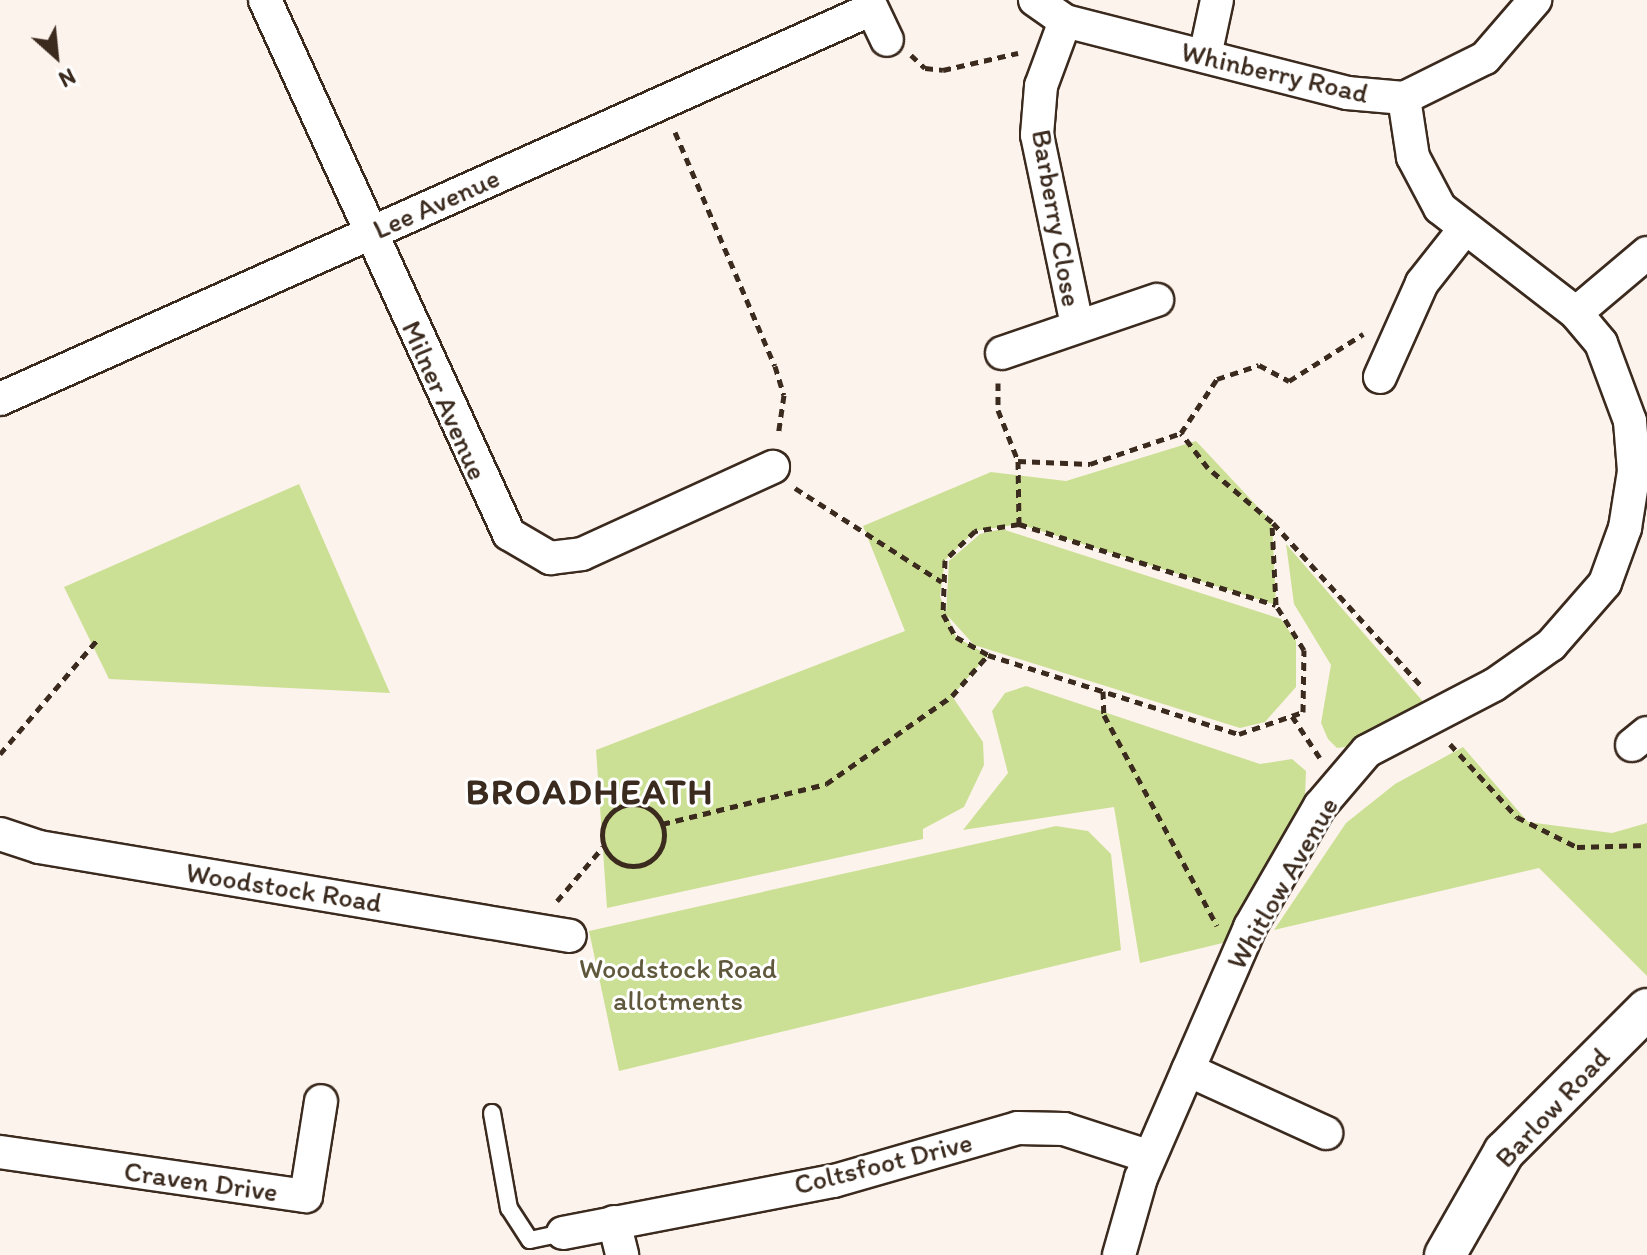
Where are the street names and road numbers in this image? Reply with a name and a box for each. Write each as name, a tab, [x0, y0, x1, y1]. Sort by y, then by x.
street label: Whinberry Road	[1178, 34, 1372, 110]
street label: Barberry Close	[1025, 127, 1089, 309]
street label: Lee Avenue	[368, 160, 504, 246]
street label: Milner Avenue	[395, 315, 495, 485]
street label: Whitlow Avenue	[1220, 792, 1344, 974]
street label: Woodstock Road	[183, 855, 385, 919]
street label: Barlow Road	[1488, 1040, 1616, 1174]
street label: Coltsfoot Drive	[791, 1125, 975, 1201]
street label: Craven Drive	[122, 1154, 280, 1208]

